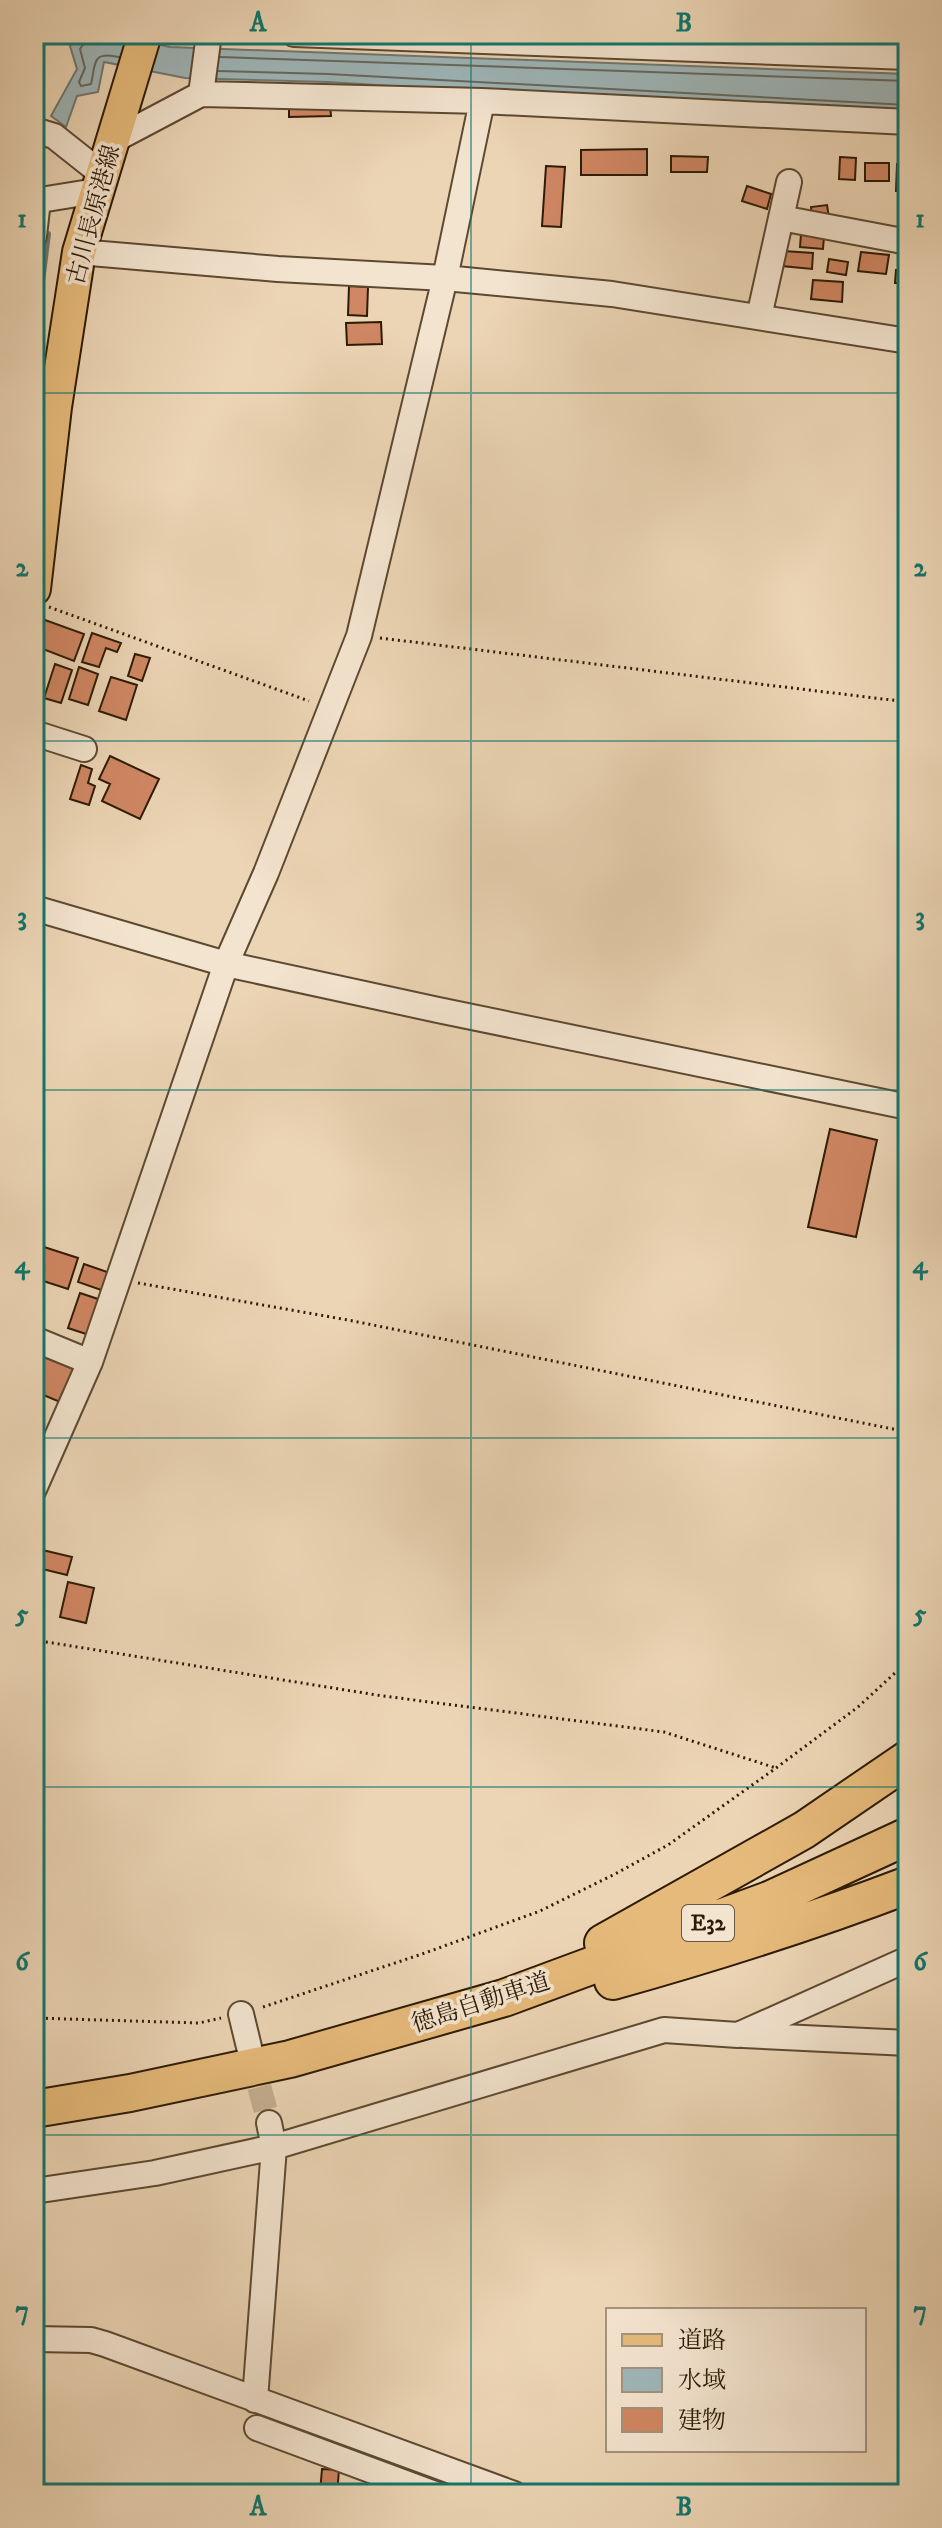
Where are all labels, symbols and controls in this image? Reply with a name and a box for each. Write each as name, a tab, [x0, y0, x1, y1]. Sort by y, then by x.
text: A	[249, 7, 268, 40]
text: B	[676, 7, 692, 40]
street label: 古川長原港線	[61, 142, 127, 288]
text: 1	[17, 203, 27, 236]
text: 1	[915, 203, 925, 236]
text: 2	[16, 552, 30, 585]
text: 2	[914, 552, 928, 585]
text: 3	[17, 901, 27, 934]
text: 3	[915, 901, 925, 934]
text: 4	[15, 1249, 31, 1282]
text: 4	[913, 1249, 929, 1282]
text: 5	[15, 1598, 29, 1631]
text: 5	[913, 1598, 927, 1631]
road number: E32	[682, 1905, 734, 1941]
text: 6	[15, 1946, 30, 1979]
text: 6	[913, 1946, 928, 1979]
street label: 徳島自動車道	[408, 1966, 554, 2040]
text: 7	[15, 2295, 29, 2328]
text: 7	[913, 2295, 927, 2328]
legend	[606, 2308, 866, 2452]
text: 道路	[678, 2326, 726, 2356]
text: 水域	[678, 2366, 726, 2396]
text: 建物	[678, 2406, 726, 2436]
text: A	[249, 2491, 268, 2524]
text: B	[676, 2491, 692, 2524]

